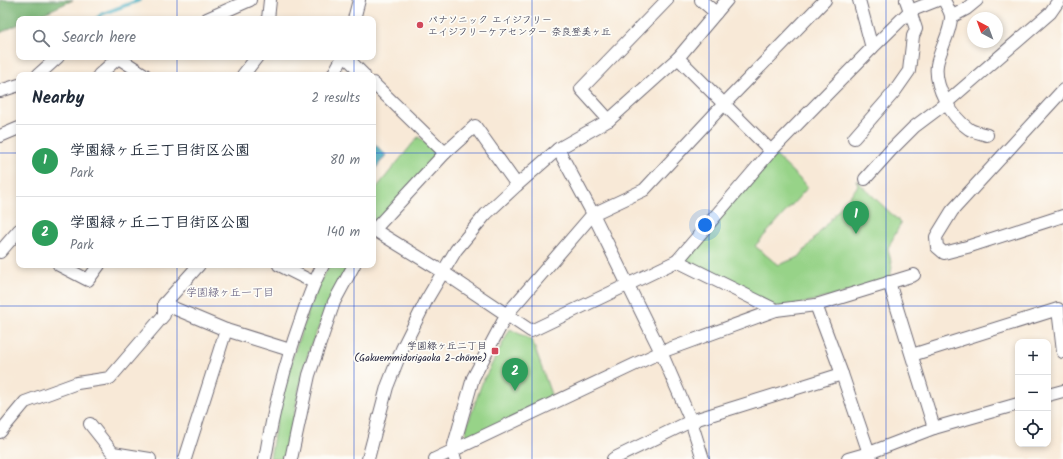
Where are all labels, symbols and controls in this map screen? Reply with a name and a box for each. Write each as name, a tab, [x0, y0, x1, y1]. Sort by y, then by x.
place label: パナソニック エイジフリー エイジフリーケアセンター 奈良登美ヶ丘	[428, 12, 611, 40]
north arrow	[967, 12, 1003, 48]
search box	[16, 16, 376, 60]
marker: パナソニック エイジフリー エイジフリーケアセンター 奈良登美ヶ丘	[415, 20, 425, 30]
text: Search here	[62, 26, 136, 50]
icon: search	[30, 27, 52, 49]
text: Nearby	[32, 85, 84, 112]
text: 2 results	[312, 88, 360, 109]
text: 学園緑ヶ丘三丁目街区公園	[70, 139, 250, 163]
text: 1	[43, 150, 47, 171]
text: 80 m	[330, 150, 360, 171]
text: Park	[70, 163, 94, 184]
pin: 1	[843, 201, 869, 234]
text: 学園緑ヶ丘二丁目街区公園	[70, 211, 250, 235]
your location	[695, 215, 715, 235]
text: 2	[41, 222, 49, 243]
text: 140 m	[327, 222, 360, 243]
text: Park	[70, 235, 94, 256]
district label: 学園緑ヶ丘一丁目	[186, 284, 274, 302]
place label: 学園緑ヶ丘二丁目 (Gakuemmidorigaoka 2-chōme)	[354, 338, 487, 366]
map controls	[1015, 339, 1051, 447]
button: +	[1015, 339, 1051, 375]
marker: 学園緑ヶ丘二丁目 (Gakuemmidorigaoka 2-chōme)	[490, 346, 500, 356]
pin: 2	[502, 358, 528, 391]
button: −	[1015, 375, 1051, 411]
button: locate	[1015, 411, 1051, 447]

